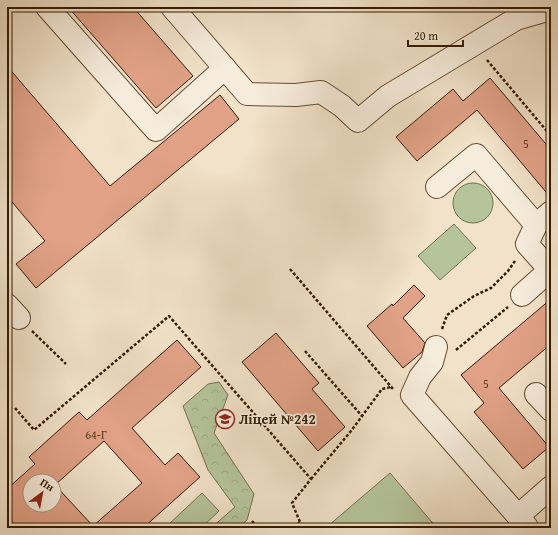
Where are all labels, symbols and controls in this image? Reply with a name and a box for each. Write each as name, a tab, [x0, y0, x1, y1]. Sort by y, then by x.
scale bar	[408, 22, 463, 48]
text: 20 m	[414, 27, 438, 44]
house number: 5	[523, 135, 529, 152]
house number: 5	[483, 375, 489, 392]
school or university icon: Ліцей №242	[214, 408, 236, 430]
place label: Ліцей №242	[239, 409, 316, 429]
house number: 64-Г	[85, 426, 107, 443]
north arrow	[22, 473, 62, 513]
text: Пн	[37, 474, 58, 495]

